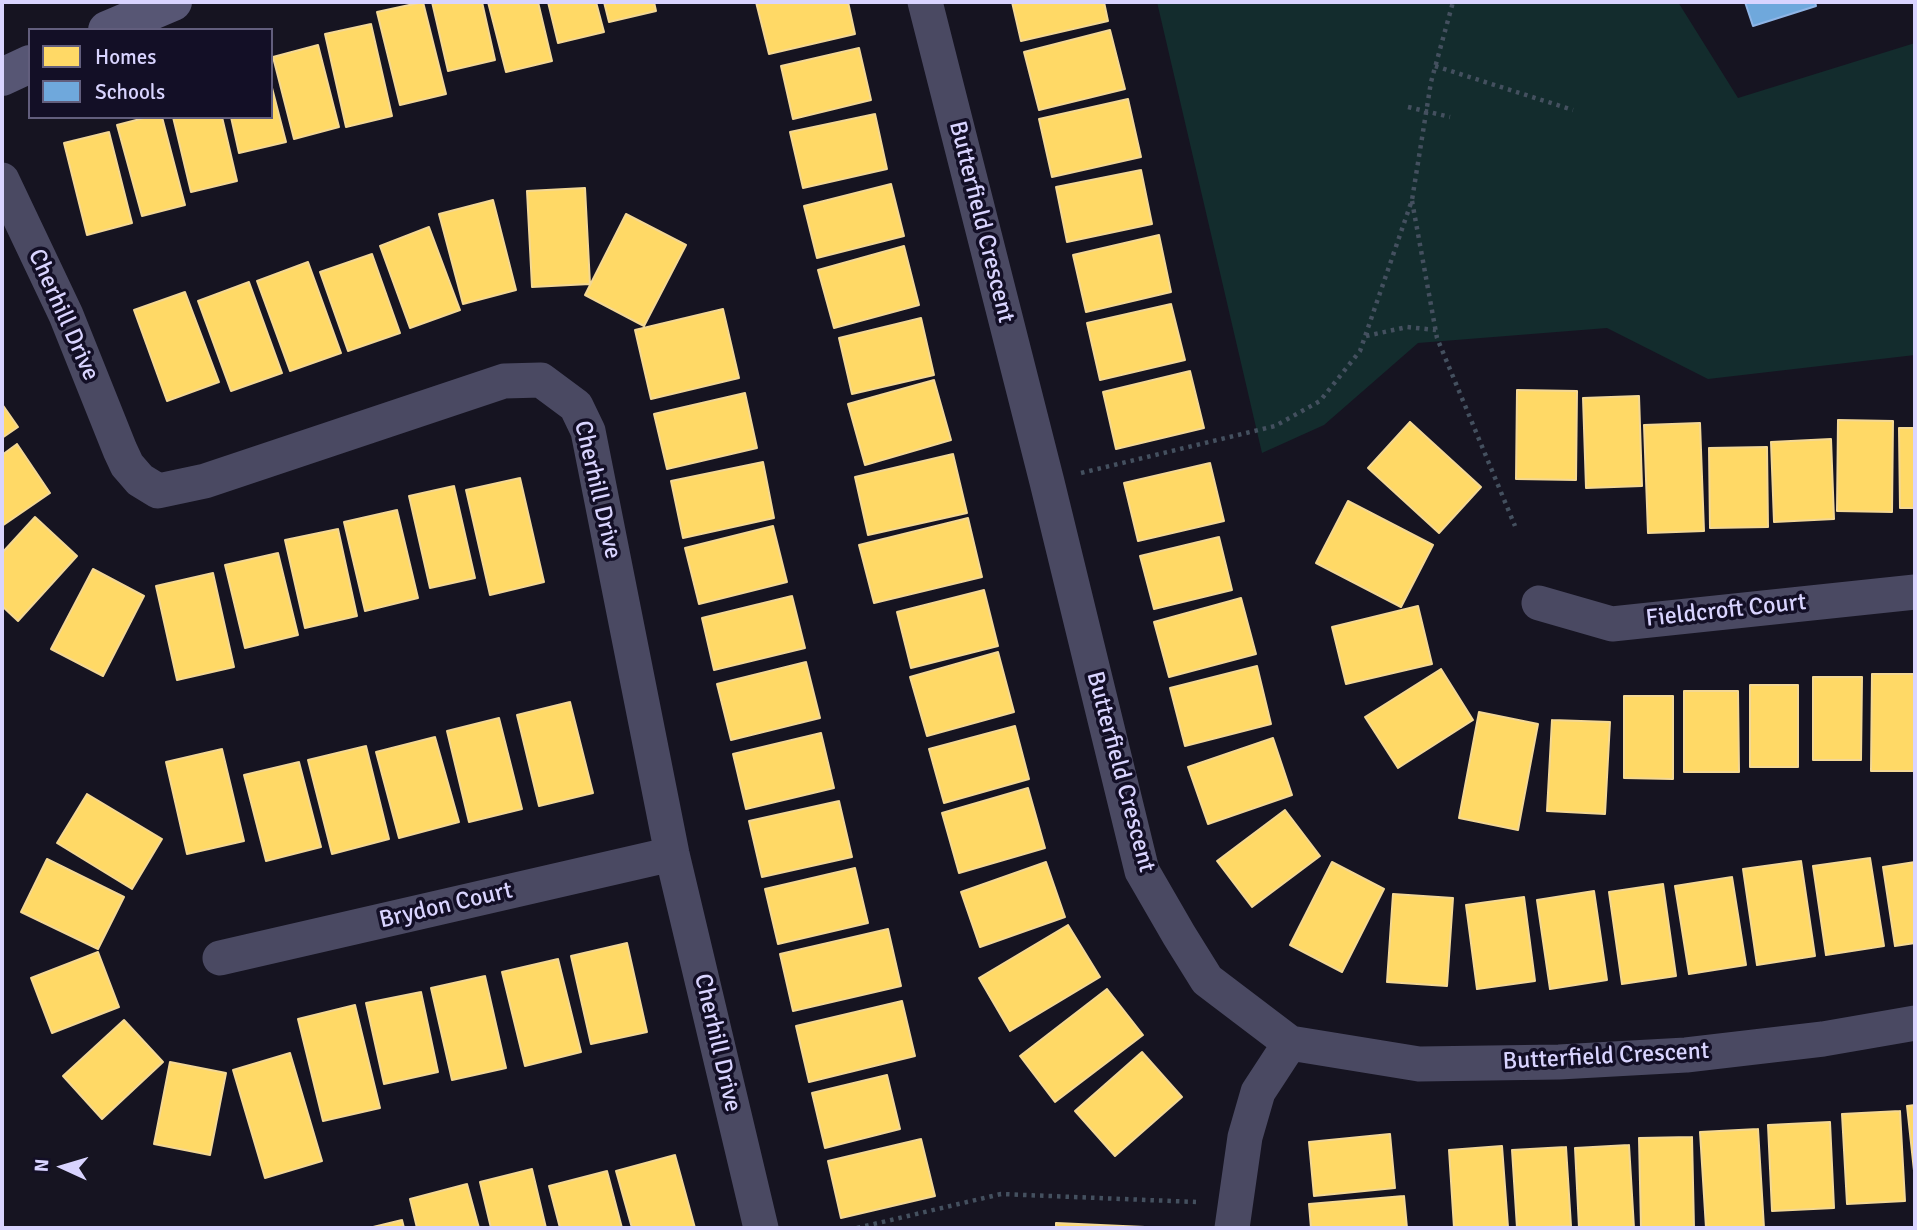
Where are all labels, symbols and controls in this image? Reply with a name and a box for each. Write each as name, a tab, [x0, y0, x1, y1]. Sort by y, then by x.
legend	[28, 28, 273, 119]
text: Homes	[95, 44, 157, 70]
text: Schools	[95, 79, 165, 105]
street label: Butterfield Crescent	[942, 118, 1020, 326]
street label: Cherhill Drive	[21, 245, 105, 385]
street label: Cherhill Drive	[567, 418, 627, 562]
street label: Fieldcroft Court	[1644, 588, 1808, 634]
street label: Butterfield Crescent	[1079, 668, 1161, 876]
street label: Brydon Court	[377, 877, 515, 935]
street label: Cherhill Drive	[687, 971, 747, 1115]
street label: Butterfield Crescent	[1502, 1037, 1710, 1077]
north arrow	[28, 1132, 98, 1202]
text: N	[30, 1158, 54, 1173]

